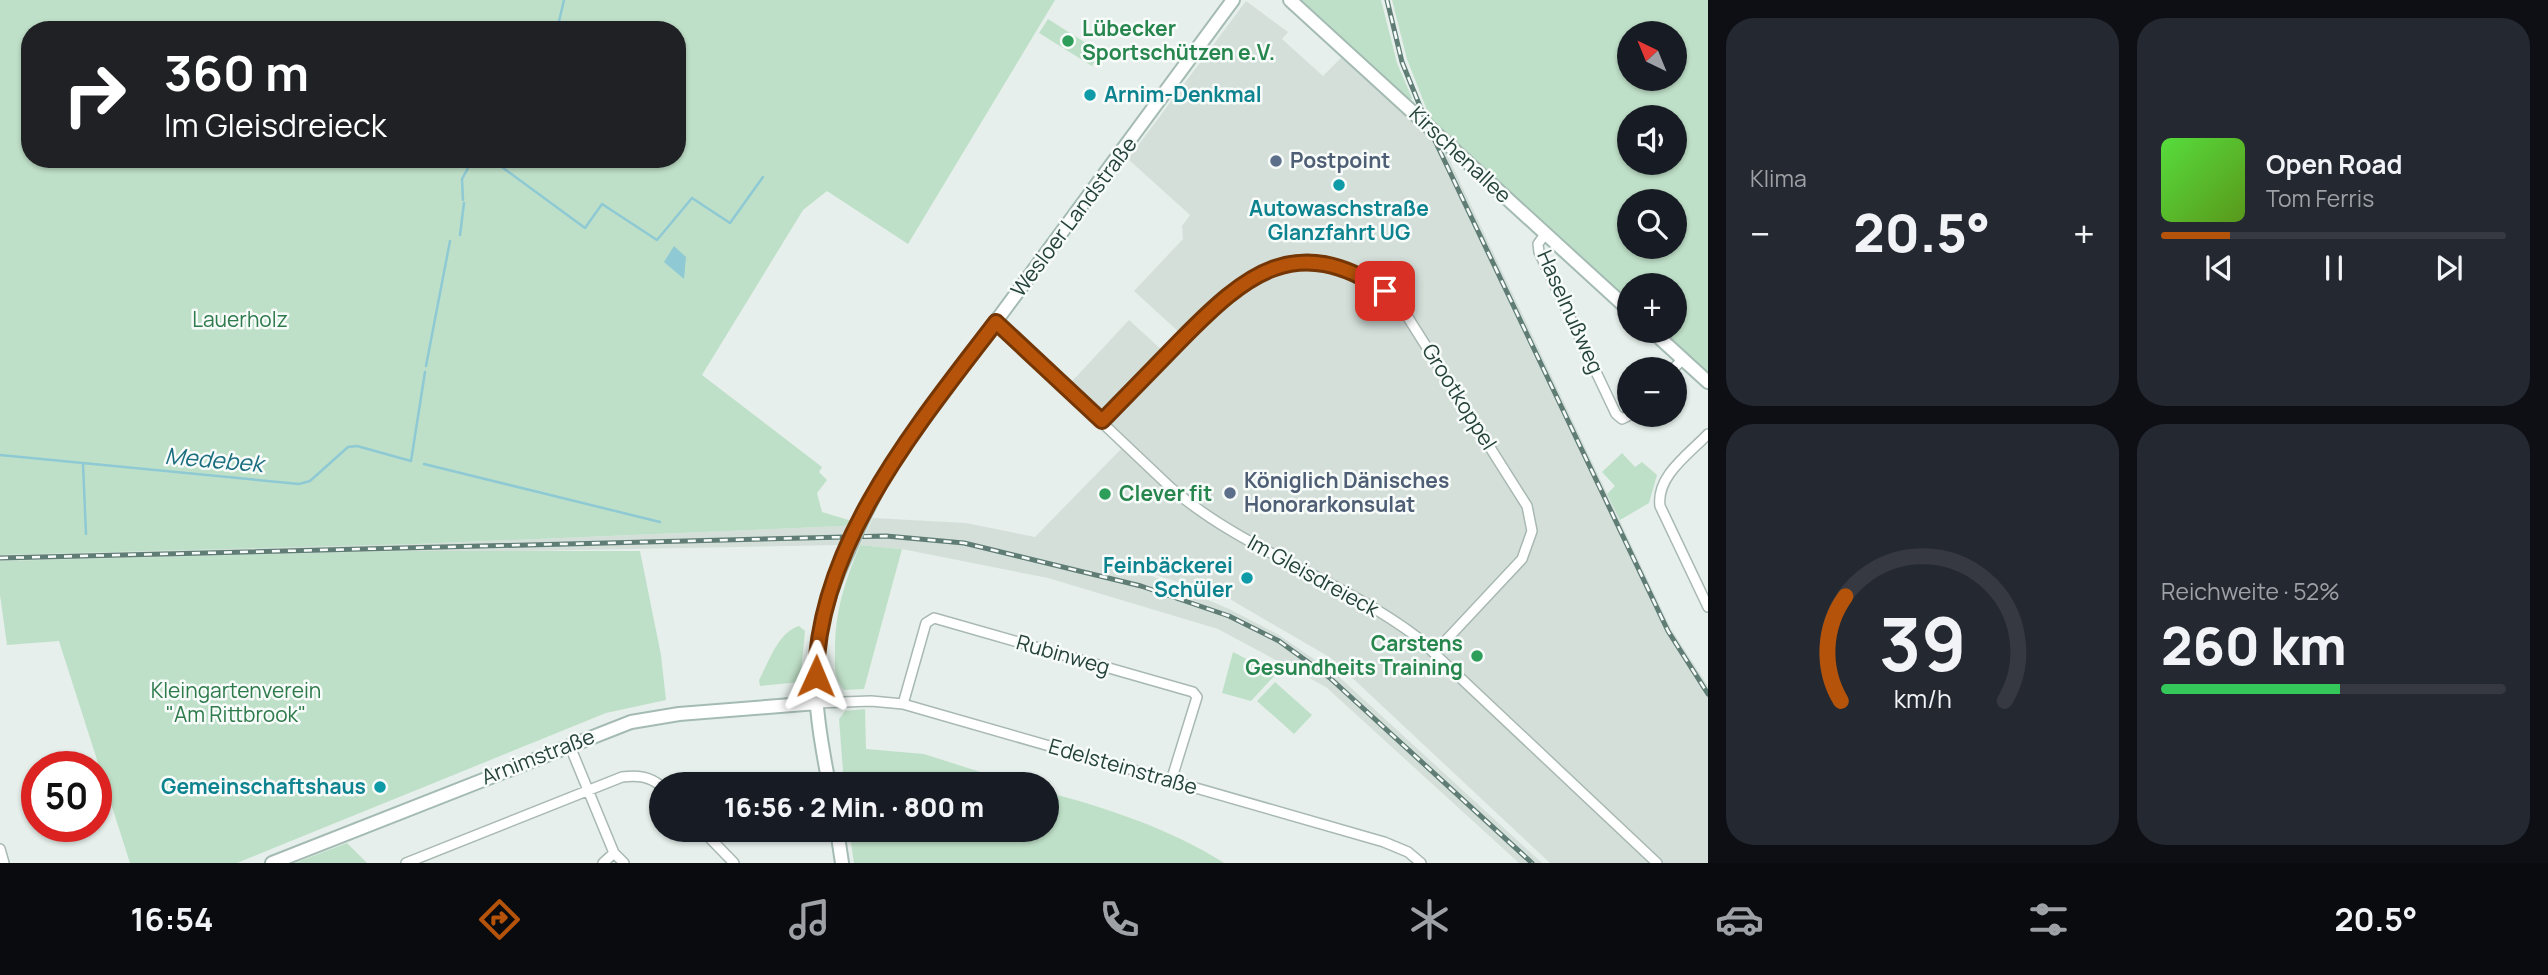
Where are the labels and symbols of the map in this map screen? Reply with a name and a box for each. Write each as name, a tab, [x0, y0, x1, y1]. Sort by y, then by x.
place label: Lübecker Sportschützen e.V.	[1082, 14, 1275, 66]
north arrow	[1617, 21, 1687, 91]
marker: Lübecker Sportschützen e.V.	[1060, 33, 1076, 49]
place label: Arnim-Denkmal	[1104, 80, 1262, 108]
marker: Arnim-Denkmal	[1082, 87, 1098, 103]
street label: Kirschenallee	[1404, 100, 1518, 209]
street label: Wesloer Landstraße	[1004, 131, 1143, 302]
place label: Postpoint	[1290, 146, 1390, 174]
marker: Postpoint	[1268, 153, 1284, 169]
marker: Autowaschstraße Glanzfahrt UG	[1331, 177, 1347, 193]
place label: Autowaschstraße Glanzfahrt UG	[1249, 194, 1429, 246]
street label: Haselnußweg	[1531, 246, 1611, 378]
pin	[1355, 261, 1415, 321]
park label: Lauerholz	[192, 305, 288, 333]
street label: Grootkoppel	[1416, 338, 1504, 455]
water label: Medebek	[164, 439, 268, 480]
place label: Königlich Dänisches Honorarkonsulat	[1244, 466, 1449, 518]
place label: Clever fit	[1119, 479, 1212, 507]
marker: Königlich Dänisches Honorarkonsulat	[1222, 485, 1238, 501]
marker: Clever fit	[1097, 486, 1113, 502]
street label: Im Gleisdreieck	[1243, 527, 1385, 623]
place label: Feinbäckerei Schüler	[1103, 551, 1233, 603]
marker: Feinbäckerei Schüler	[1239, 570, 1255, 586]
street label: Rubinweg	[1013, 627, 1113, 681]
place label: Carstens Gesundheits Training	[1245, 629, 1463, 681]
position arrow	[779, 639, 853, 713]
marker: Carstens Gesundheits Training	[1469, 648, 1485, 664]
park label: Kleingartenverein "Am Rittbrook"	[151, 676, 321, 728]
street label: Arnimstraße	[477, 722, 598, 790]
street label: Edelsteinstraße	[1046, 731, 1201, 801]
speed limit sign: 50	[21, 751, 112, 842]
place label: Gemeinschaftshaus	[161, 772, 366, 800]
marker: Gemeinschaftshaus	[372, 779, 388, 795]

